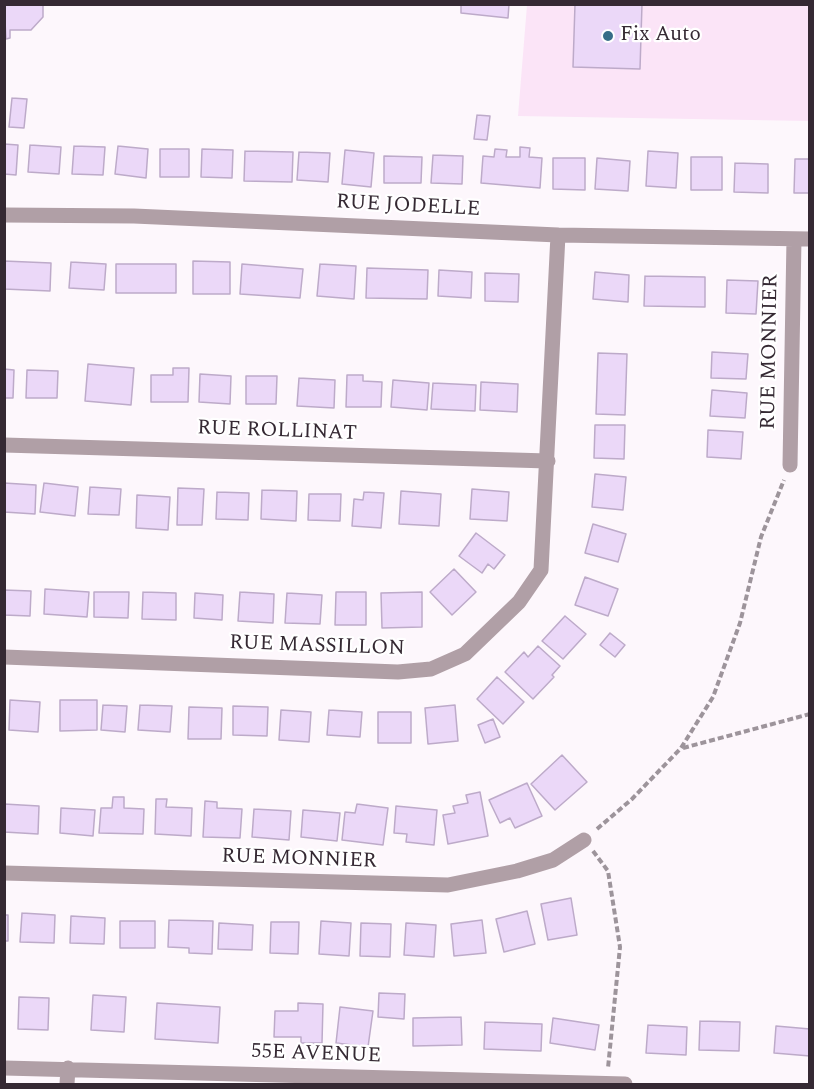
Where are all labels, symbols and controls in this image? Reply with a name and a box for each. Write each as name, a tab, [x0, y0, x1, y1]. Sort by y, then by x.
place label: Fix Auto	[620, 23, 701, 49]
marker: Fix Auto	[601, 29, 615, 43]
street label: RUE JODELLE	[335, 191, 481, 223]
street label: RUE MONNIER	[757, 274, 785, 430]
street label: RUE ROLLINAT	[197, 417, 357, 447]
street label: RUE MASSILLON	[229, 631, 405, 663]
street label: RUE MONNIER	[221, 845, 377, 875]
street label: 55E AVENUE	[250, 1040, 382, 1070]

